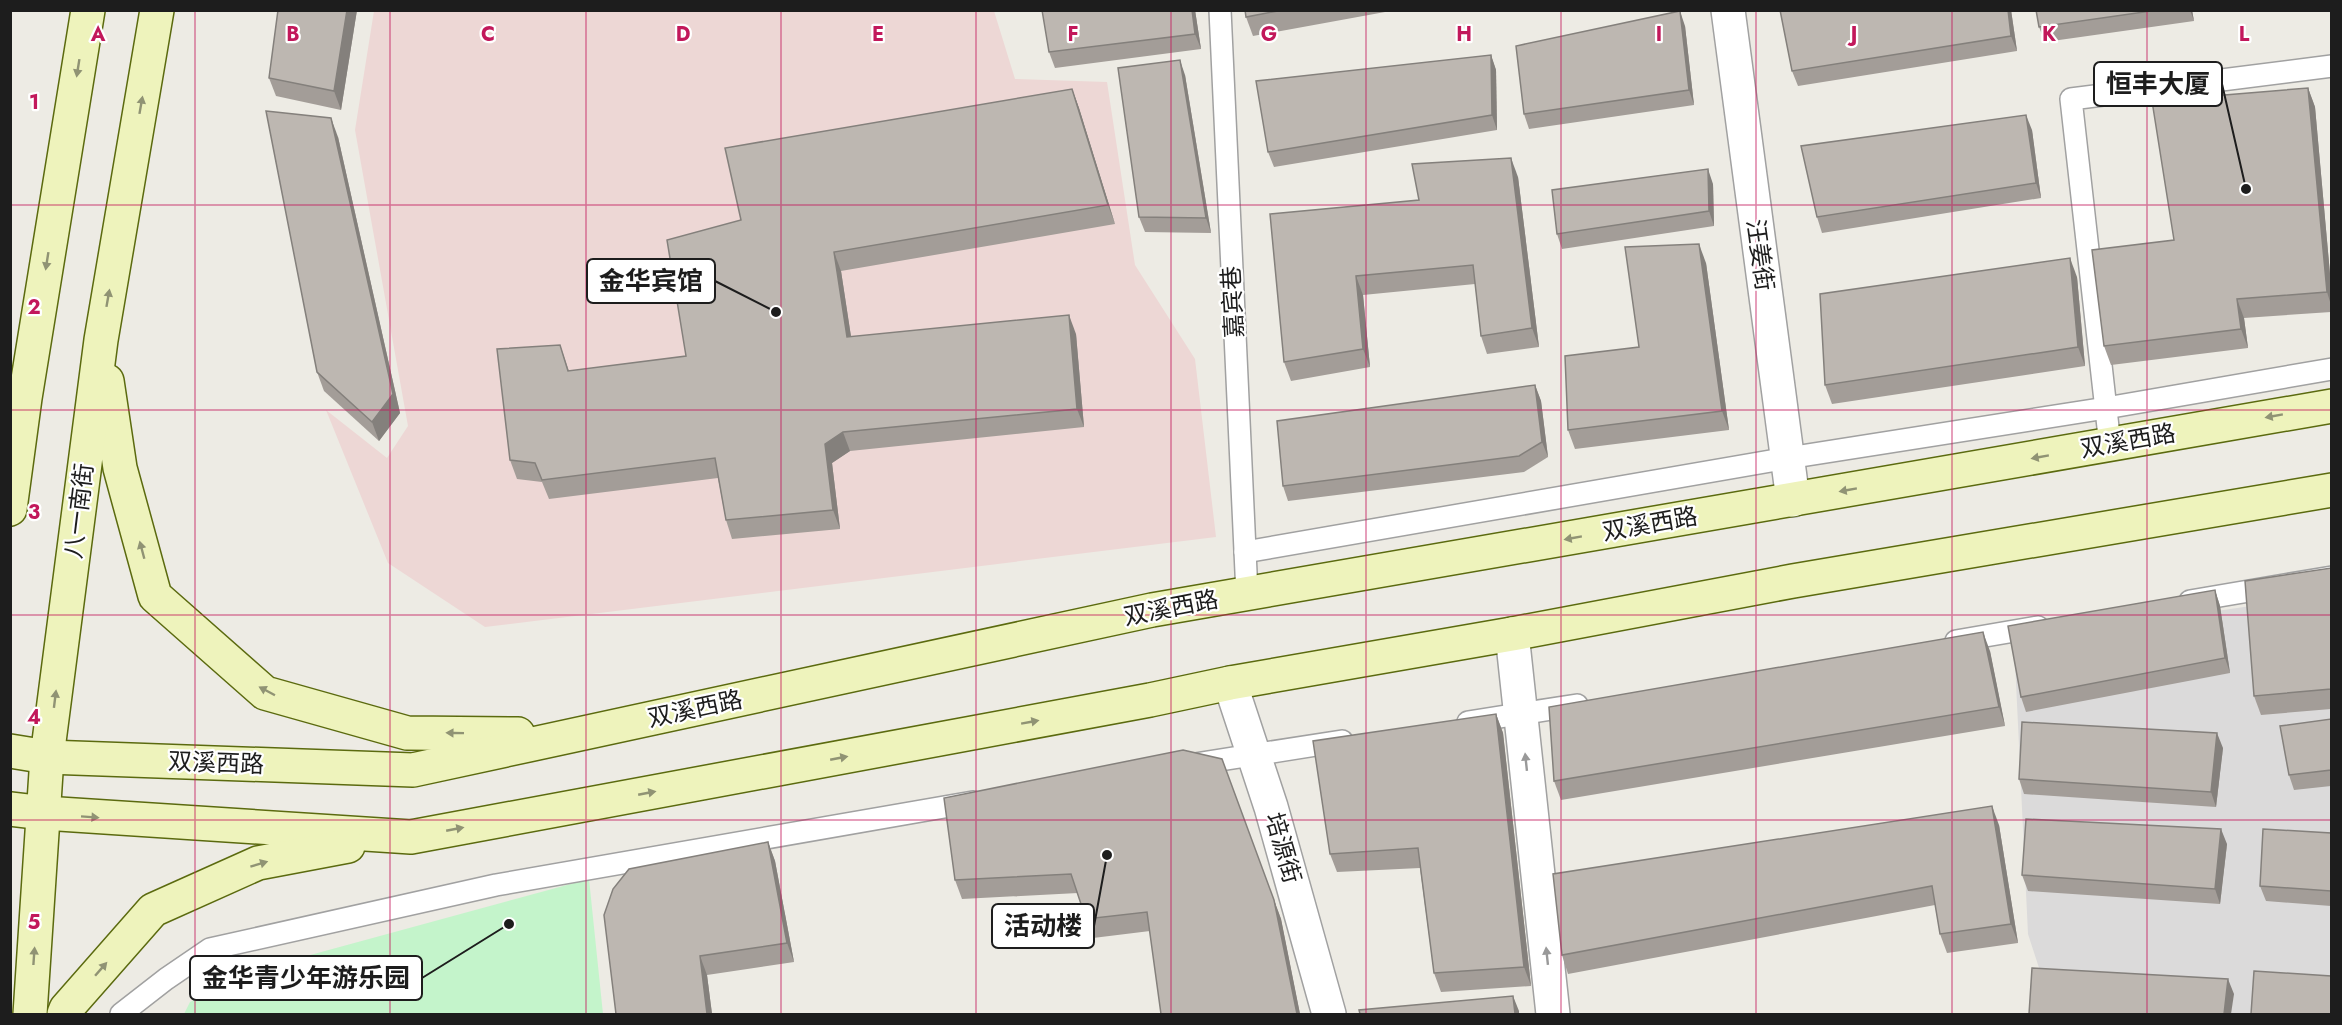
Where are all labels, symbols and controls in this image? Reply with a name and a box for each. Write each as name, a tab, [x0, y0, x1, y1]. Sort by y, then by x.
text: A	[90, 20, 106, 49]
text: B	[286, 20, 300, 49]
text: C	[481, 20, 495, 49]
text: D	[676, 20, 690, 49]
text: E	[872, 20, 884, 49]
text: F	[1067, 20, 1079, 49]
text: G	[1261, 20, 1277, 49]
text: H	[1456, 20, 1472, 49]
text: I	[1656, 20, 1662, 49]
text: J	[1847, 20, 1857, 49]
text: K	[2042, 20, 2056, 49]
text: L	[2239, 20, 2250, 49]
one-way arrow	[74, 59, 83, 78]
callout: 恒丰大厦	[2094, 62, 2222, 106]
text: 恒丰大厦	[2106, 65, 2210, 103]
text: 1	[29, 88, 39, 117]
one-way arrow	[137, 96, 146, 115]
street label: 汪姜街	[1738, 217, 1783, 293]
one-way arrow	[42, 251, 51, 270]
callout: 金华宾馆	[587, 259, 715, 303]
text: 金华宾馆	[599, 262, 703, 300]
street label: 嘉宾巷	[1213, 265, 1252, 339]
one-way arrow	[104, 288, 113, 307]
text: 2	[27, 293, 41, 322]
one-way arrow	[2264, 412, 2283, 421]
street label: 双溪西路	[2078, 415, 2178, 466]
one-way arrow	[2031, 453, 2050, 462]
street label: 八一南街	[55, 461, 102, 561]
one-way arrow	[1839, 486, 1858, 495]
text: 3	[28, 498, 40, 527]
street label: 双溪西路	[1600, 498, 1700, 549]
one-way arrow	[1564, 533, 1583, 542]
one-way arrow	[137, 541, 147, 559]
street label: 双溪西路	[1120, 581, 1221, 634]
street label: 双溪西路	[644, 681, 745, 736]
one-way arrow	[258, 687, 276, 697]
one-way arrow	[50, 690, 59, 709]
text: 4	[27, 703, 41, 732]
one-way arrow	[1021, 717, 1040, 726]
one-way arrow	[446, 728, 465, 738]
street label: 双溪西路	[167, 743, 265, 782]
one-way arrow	[829, 753, 848, 762]
one-way arrow	[1521, 753, 1531, 772]
one-way arrow	[638, 788, 657, 797]
street label: 培源街	[1257, 808, 1310, 887]
one-way arrow	[80, 812, 99, 821]
one-way arrow	[446, 824, 465, 833]
one-way arrow	[250, 858, 268, 868]
callout: 活动楼	[992, 904, 1094, 948]
text: 活动楼	[1004, 907, 1082, 945]
text: 5	[28, 908, 41, 937]
one-way arrow	[30, 947, 39, 966]
one-way arrow	[1542, 947, 1552, 966]
callout: 金华青少年游乐园	[190, 956, 422, 1000]
text: 金华青少年游乐园	[202, 959, 410, 997]
one-way arrow	[94, 962, 108, 977]

